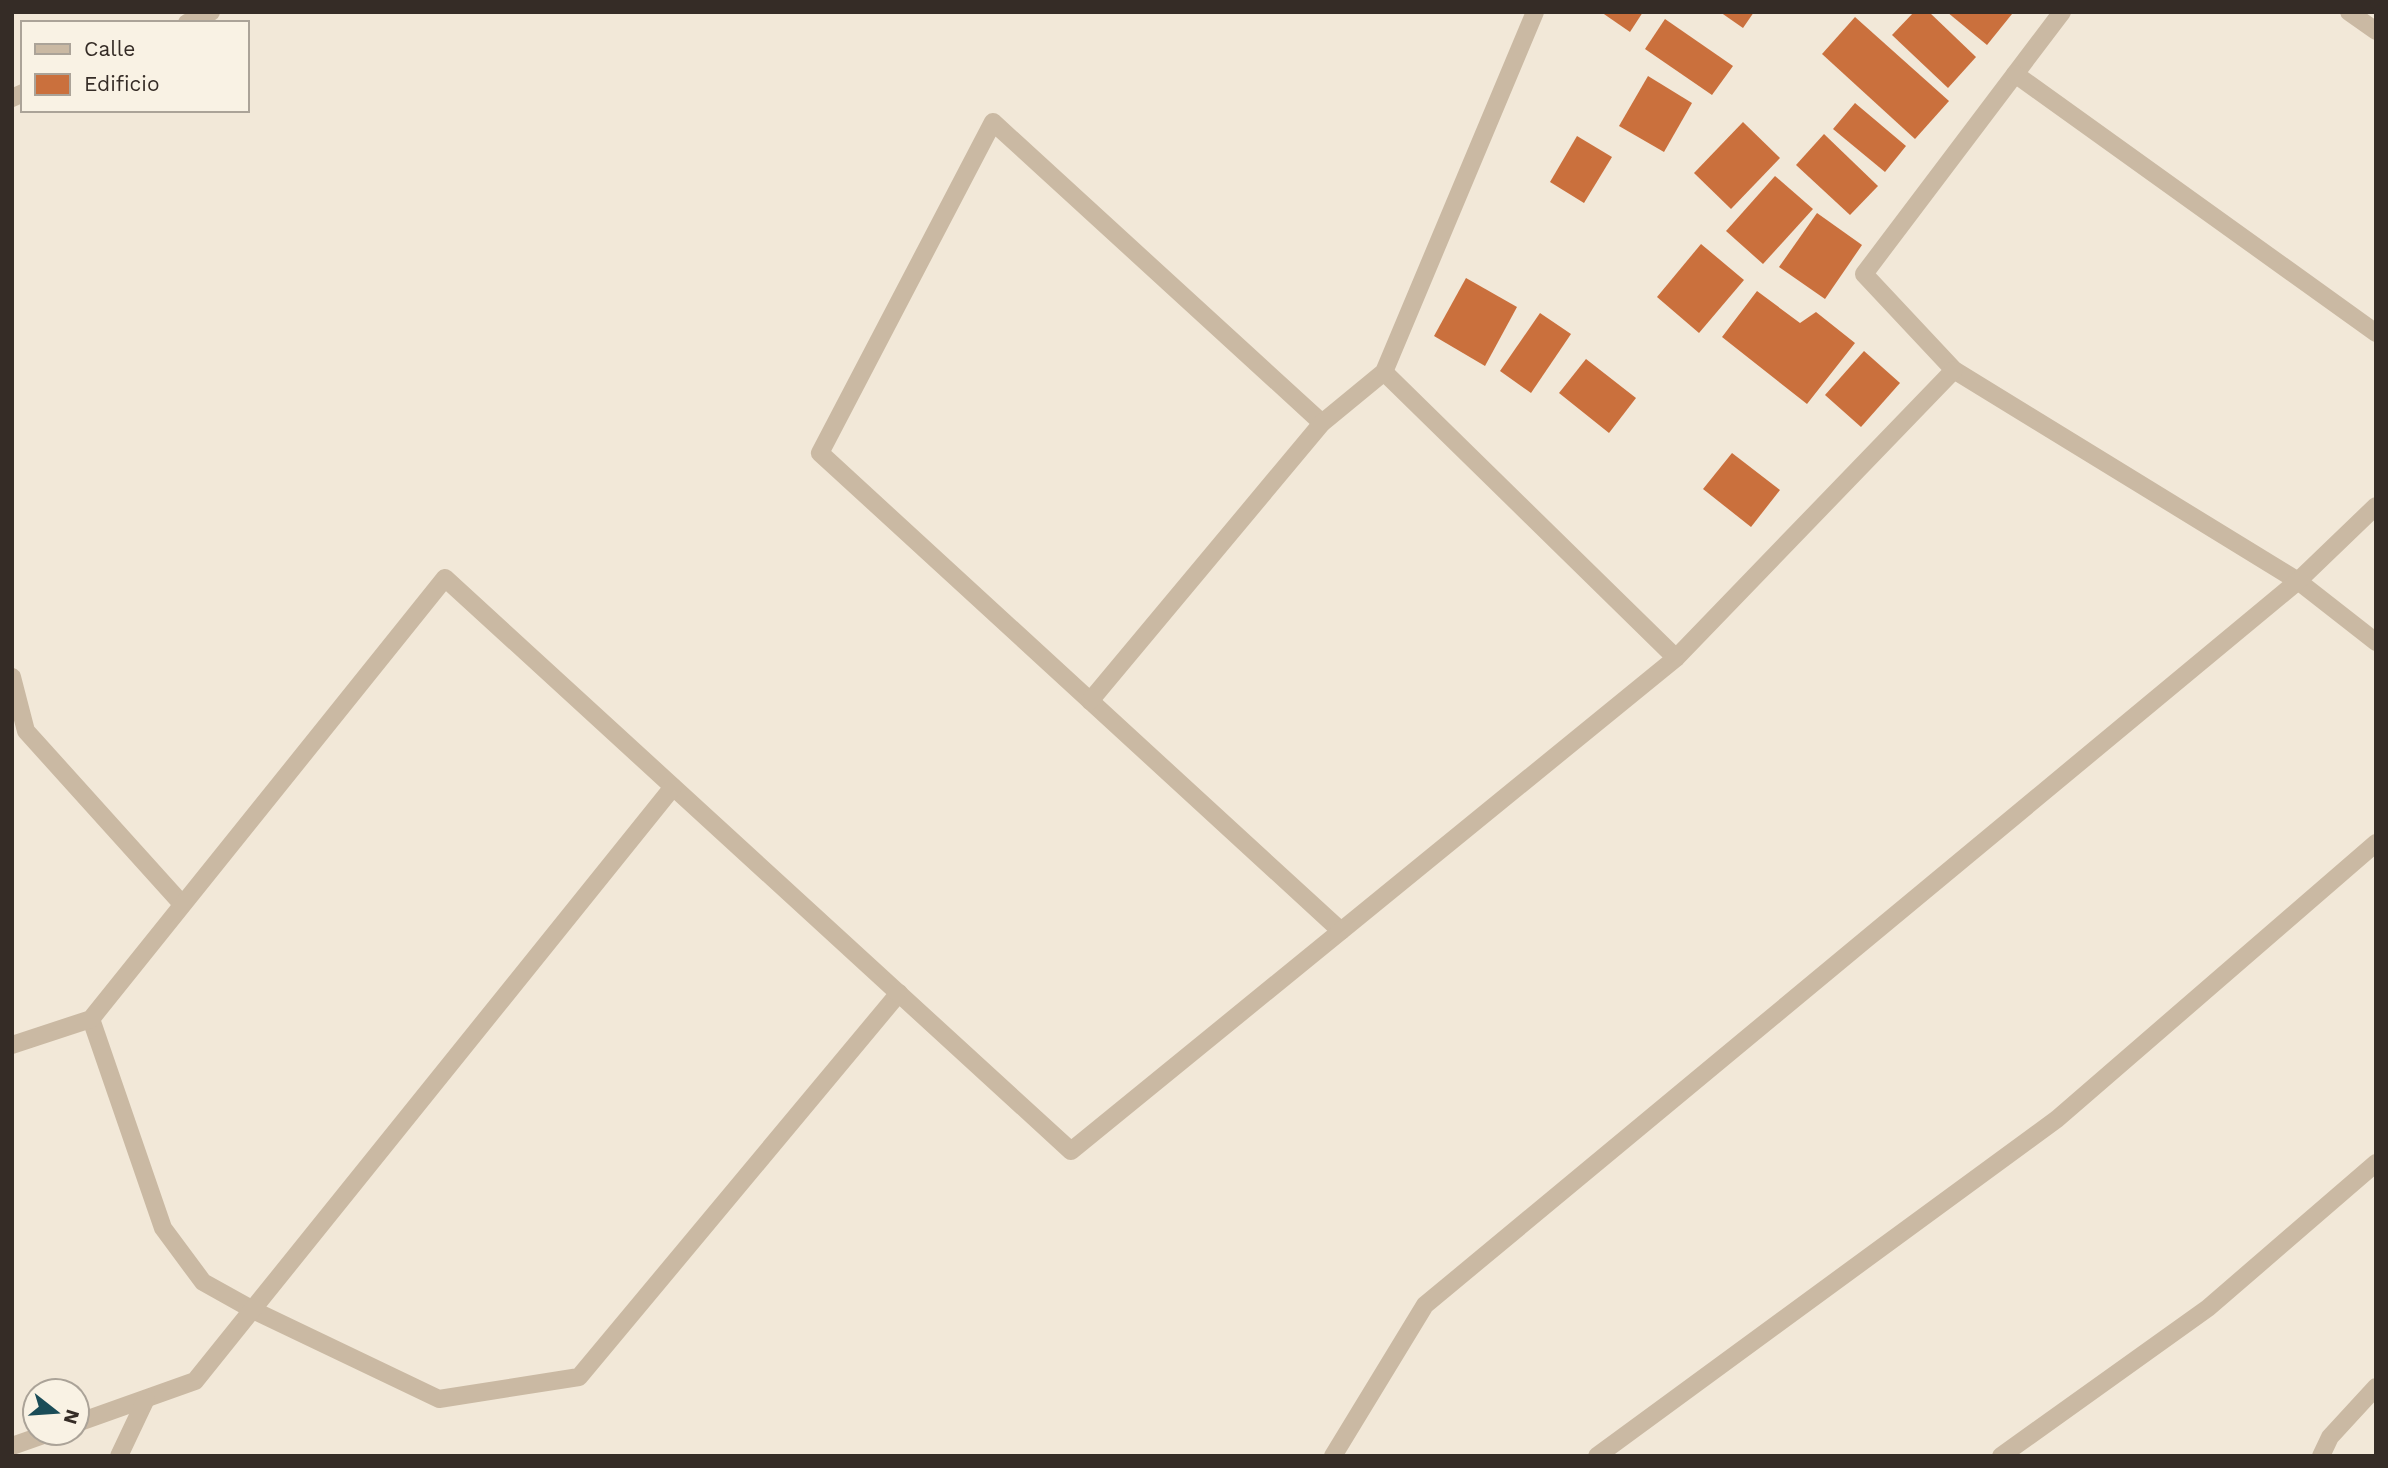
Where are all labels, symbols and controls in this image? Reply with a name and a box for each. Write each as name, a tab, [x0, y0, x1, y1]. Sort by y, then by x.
legend	[21, 21, 248, 112]
text: Calle	[84, 36, 135, 61]
text: Edificio	[84, 71, 160, 96]
north arrow	[21, 1377, 91, 1447]
text: N	[59, 1407, 85, 1427]

